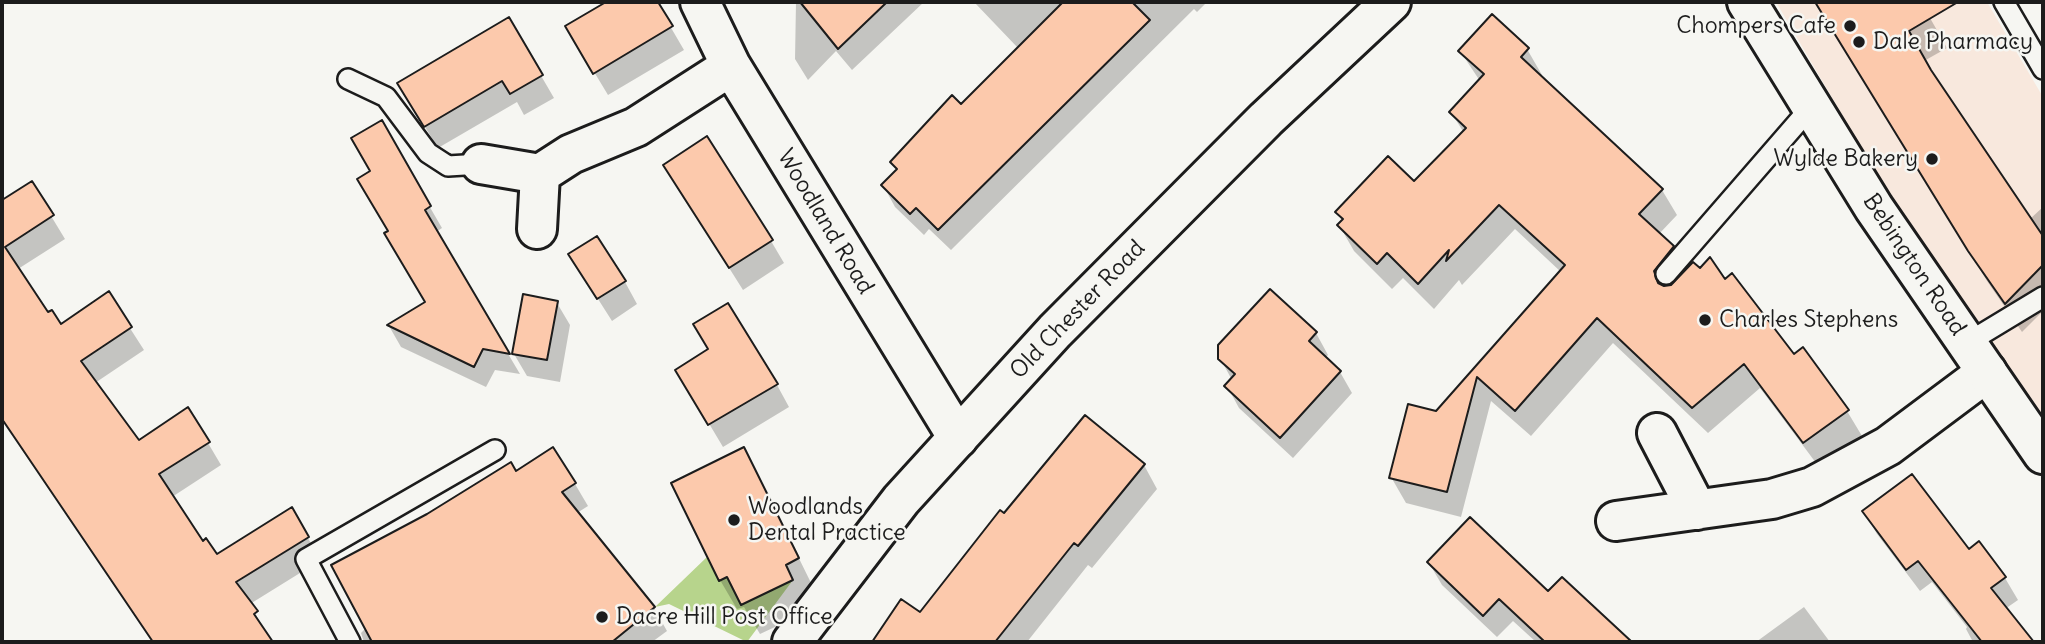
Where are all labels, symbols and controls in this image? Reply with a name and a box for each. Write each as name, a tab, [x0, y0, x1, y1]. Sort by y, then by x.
place label: Chompers Cafe	[1676, 12, 1836, 40]
marker: Chompers Cafe	[1842, 18, 1858, 34]
place label: Dale Pharmacy	[1873, 28, 2033, 56]
marker: Dale Pharmacy	[1851, 34, 1867, 50]
street label: Woodland Road	[771, 145, 879, 299]
place label: Wylde Bakery	[1774, 145, 1918, 173]
marker: Wylde Bakery	[1924, 151, 1940, 167]
street label: Bebington Road	[1856, 189, 1972, 341]
street label: Old Chester Road	[1005, 235, 1151, 385]
place label: Charles Stephens	[1719, 306, 1898, 334]
marker: Charles Stephens	[1697, 312, 1713, 328]
place label: Woodlands Dental Practice	[748, 493, 906, 547]
marker: Woodlands Dental Practice	[726, 512, 742, 528]
place label: Dacre Hill Post Office	[616, 603, 833, 631]
marker: Dacre Hill Post Office	[594, 609, 610, 625]

